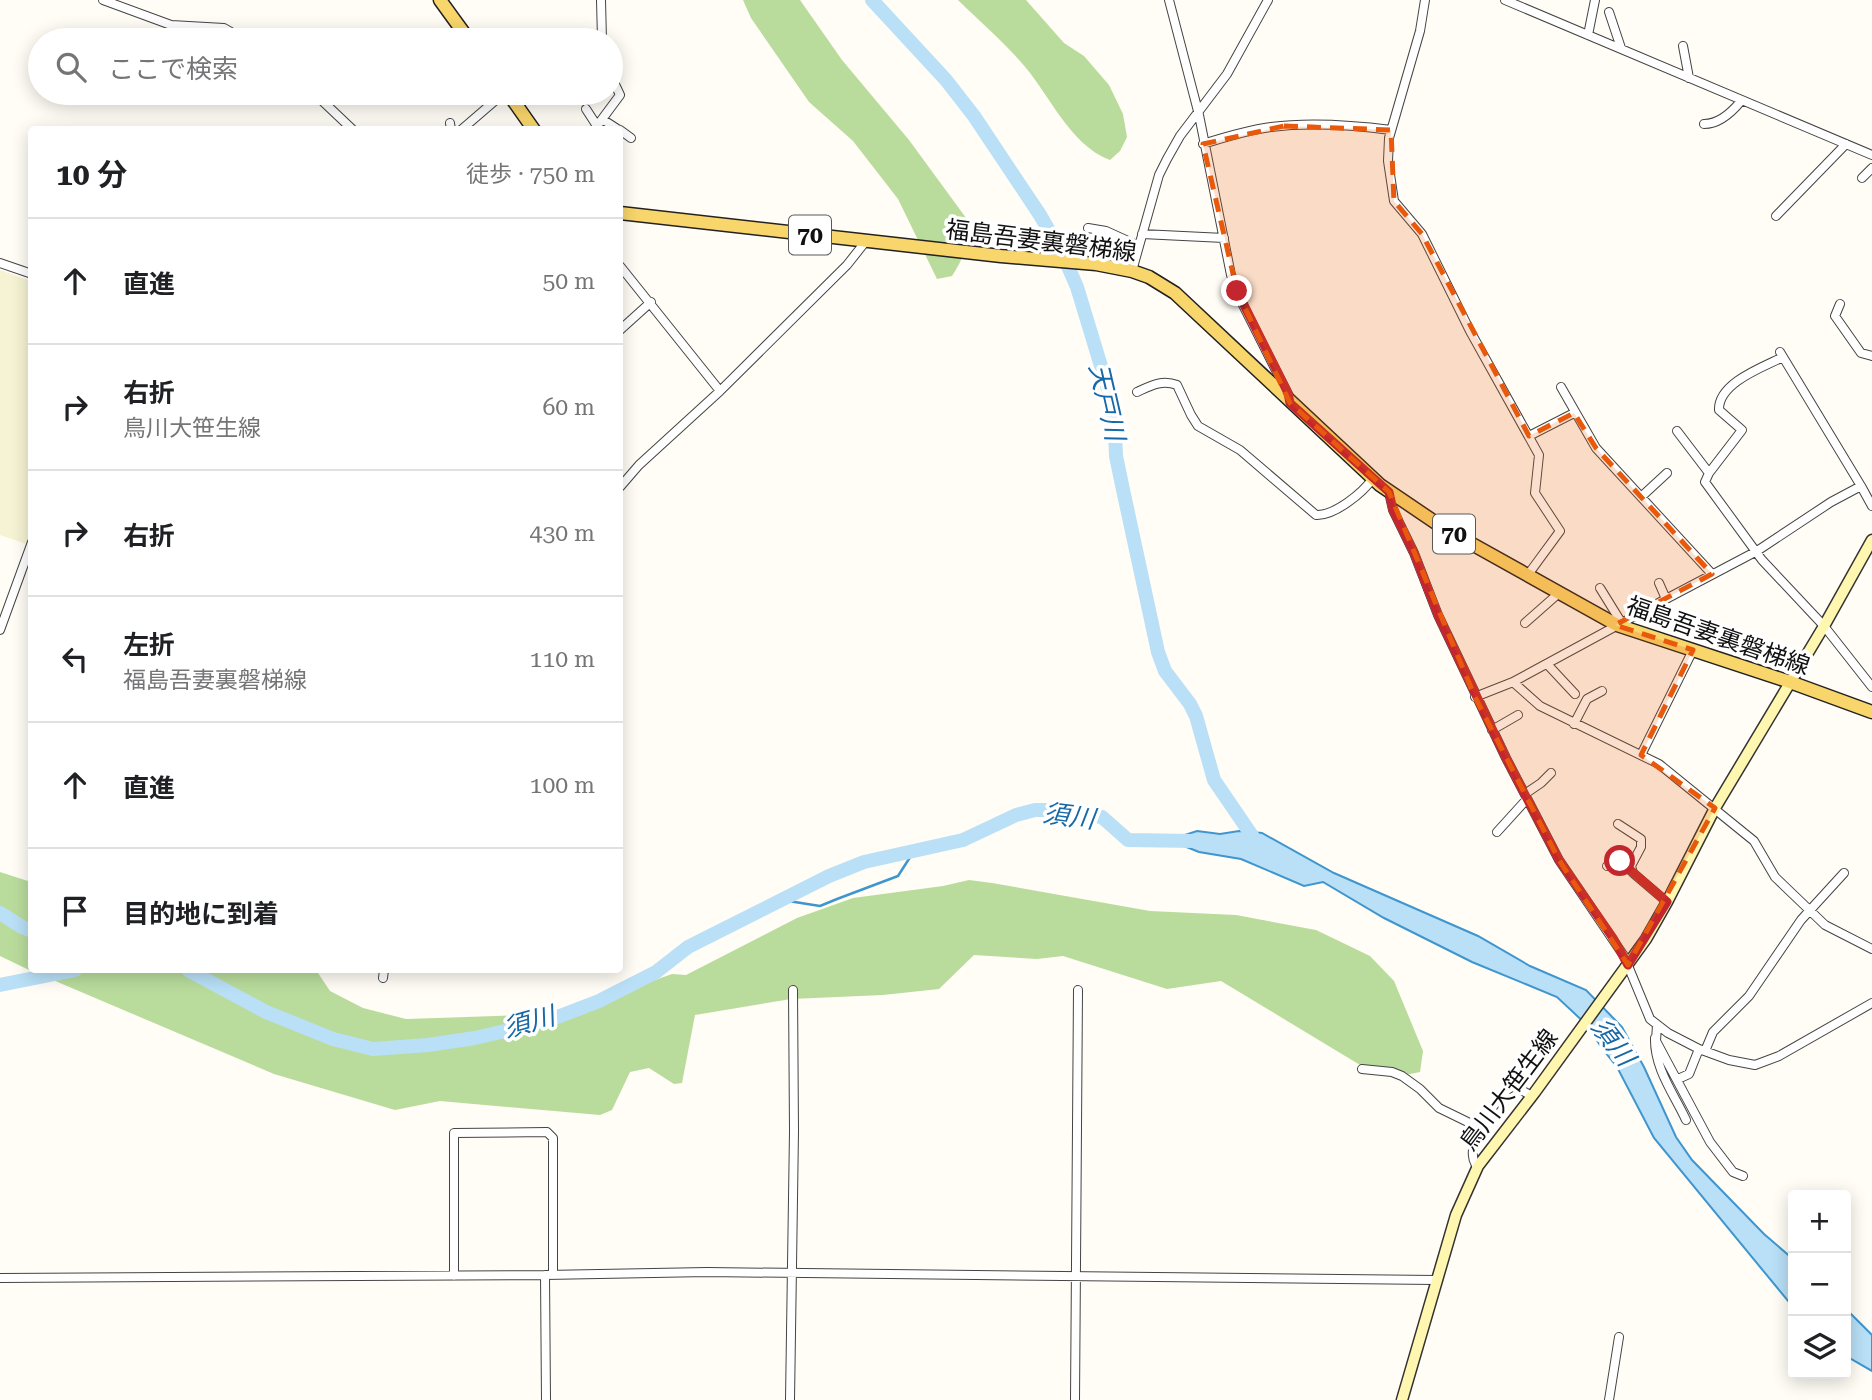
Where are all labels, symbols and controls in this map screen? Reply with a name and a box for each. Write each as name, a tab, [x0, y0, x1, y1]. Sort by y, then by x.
search box	[28, 28, 623, 105]
icon: search	[52, 48, 90, 86]
text: ここで検索	[108, 54, 238, 84]
text: 10 分	[56, 157, 127, 192]
text: 徒歩 · 750 m	[466, 161, 595, 188]
street label: 福島吾妻裏磐梯線	[944, 215, 1138, 267]
road number: 70	[789, 216, 831, 254]
icon: ahead	[56, 262, 94, 300]
text: 50 m	[542, 268, 595, 295]
text: 直進	[123, 269, 175, 299]
route end	[1221, 275, 1252, 306]
water label: 天戸川	[1084, 361, 1131, 446]
text: 右折	[123, 378, 175, 408]
icon: right	[56, 388, 94, 426]
text: 60 m	[542, 394, 595, 421]
text: 鳥川大笹生線	[123, 415, 261, 442]
icon: right	[56, 514, 94, 552]
road number: 70	[1433, 514, 1475, 554]
text: 430 m	[530, 520, 595, 547]
text: 右折	[123, 521, 175, 551]
street label: 福島吾妻裏磐梯線	[1623, 592, 1813, 680]
text: 左折	[123, 630, 175, 660]
icon: left	[56, 640, 94, 678]
text: 110 m	[530, 646, 595, 673]
text: 福島吾妻裏磐梯線	[123, 667, 307, 694]
icon: ahead	[56, 766, 94, 804]
text: 100 m	[530, 772, 595, 799]
text: 直進	[123, 773, 175, 803]
water label: 須川	[1041, 798, 1100, 834]
route start	[1604, 845, 1635, 876]
icon: arrive	[56, 892, 94, 930]
text: 目的地に到着	[123, 899, 279, 929]
water label: 須川	[500, 1000, 561, 1044]
water label: 須川	[1585, 1012, 1643, 1074]
street label: 鳥川大笹生線	[1454, 1024, 1564, 1156]
map controls	[1788, 1190, 1851, 1379]
button: +	[1788, 1190, 1851, 1253]
button: −	[1788, 1253, 1851, 1316]
button: layers	[1788, 1316, 1851, 1379]

